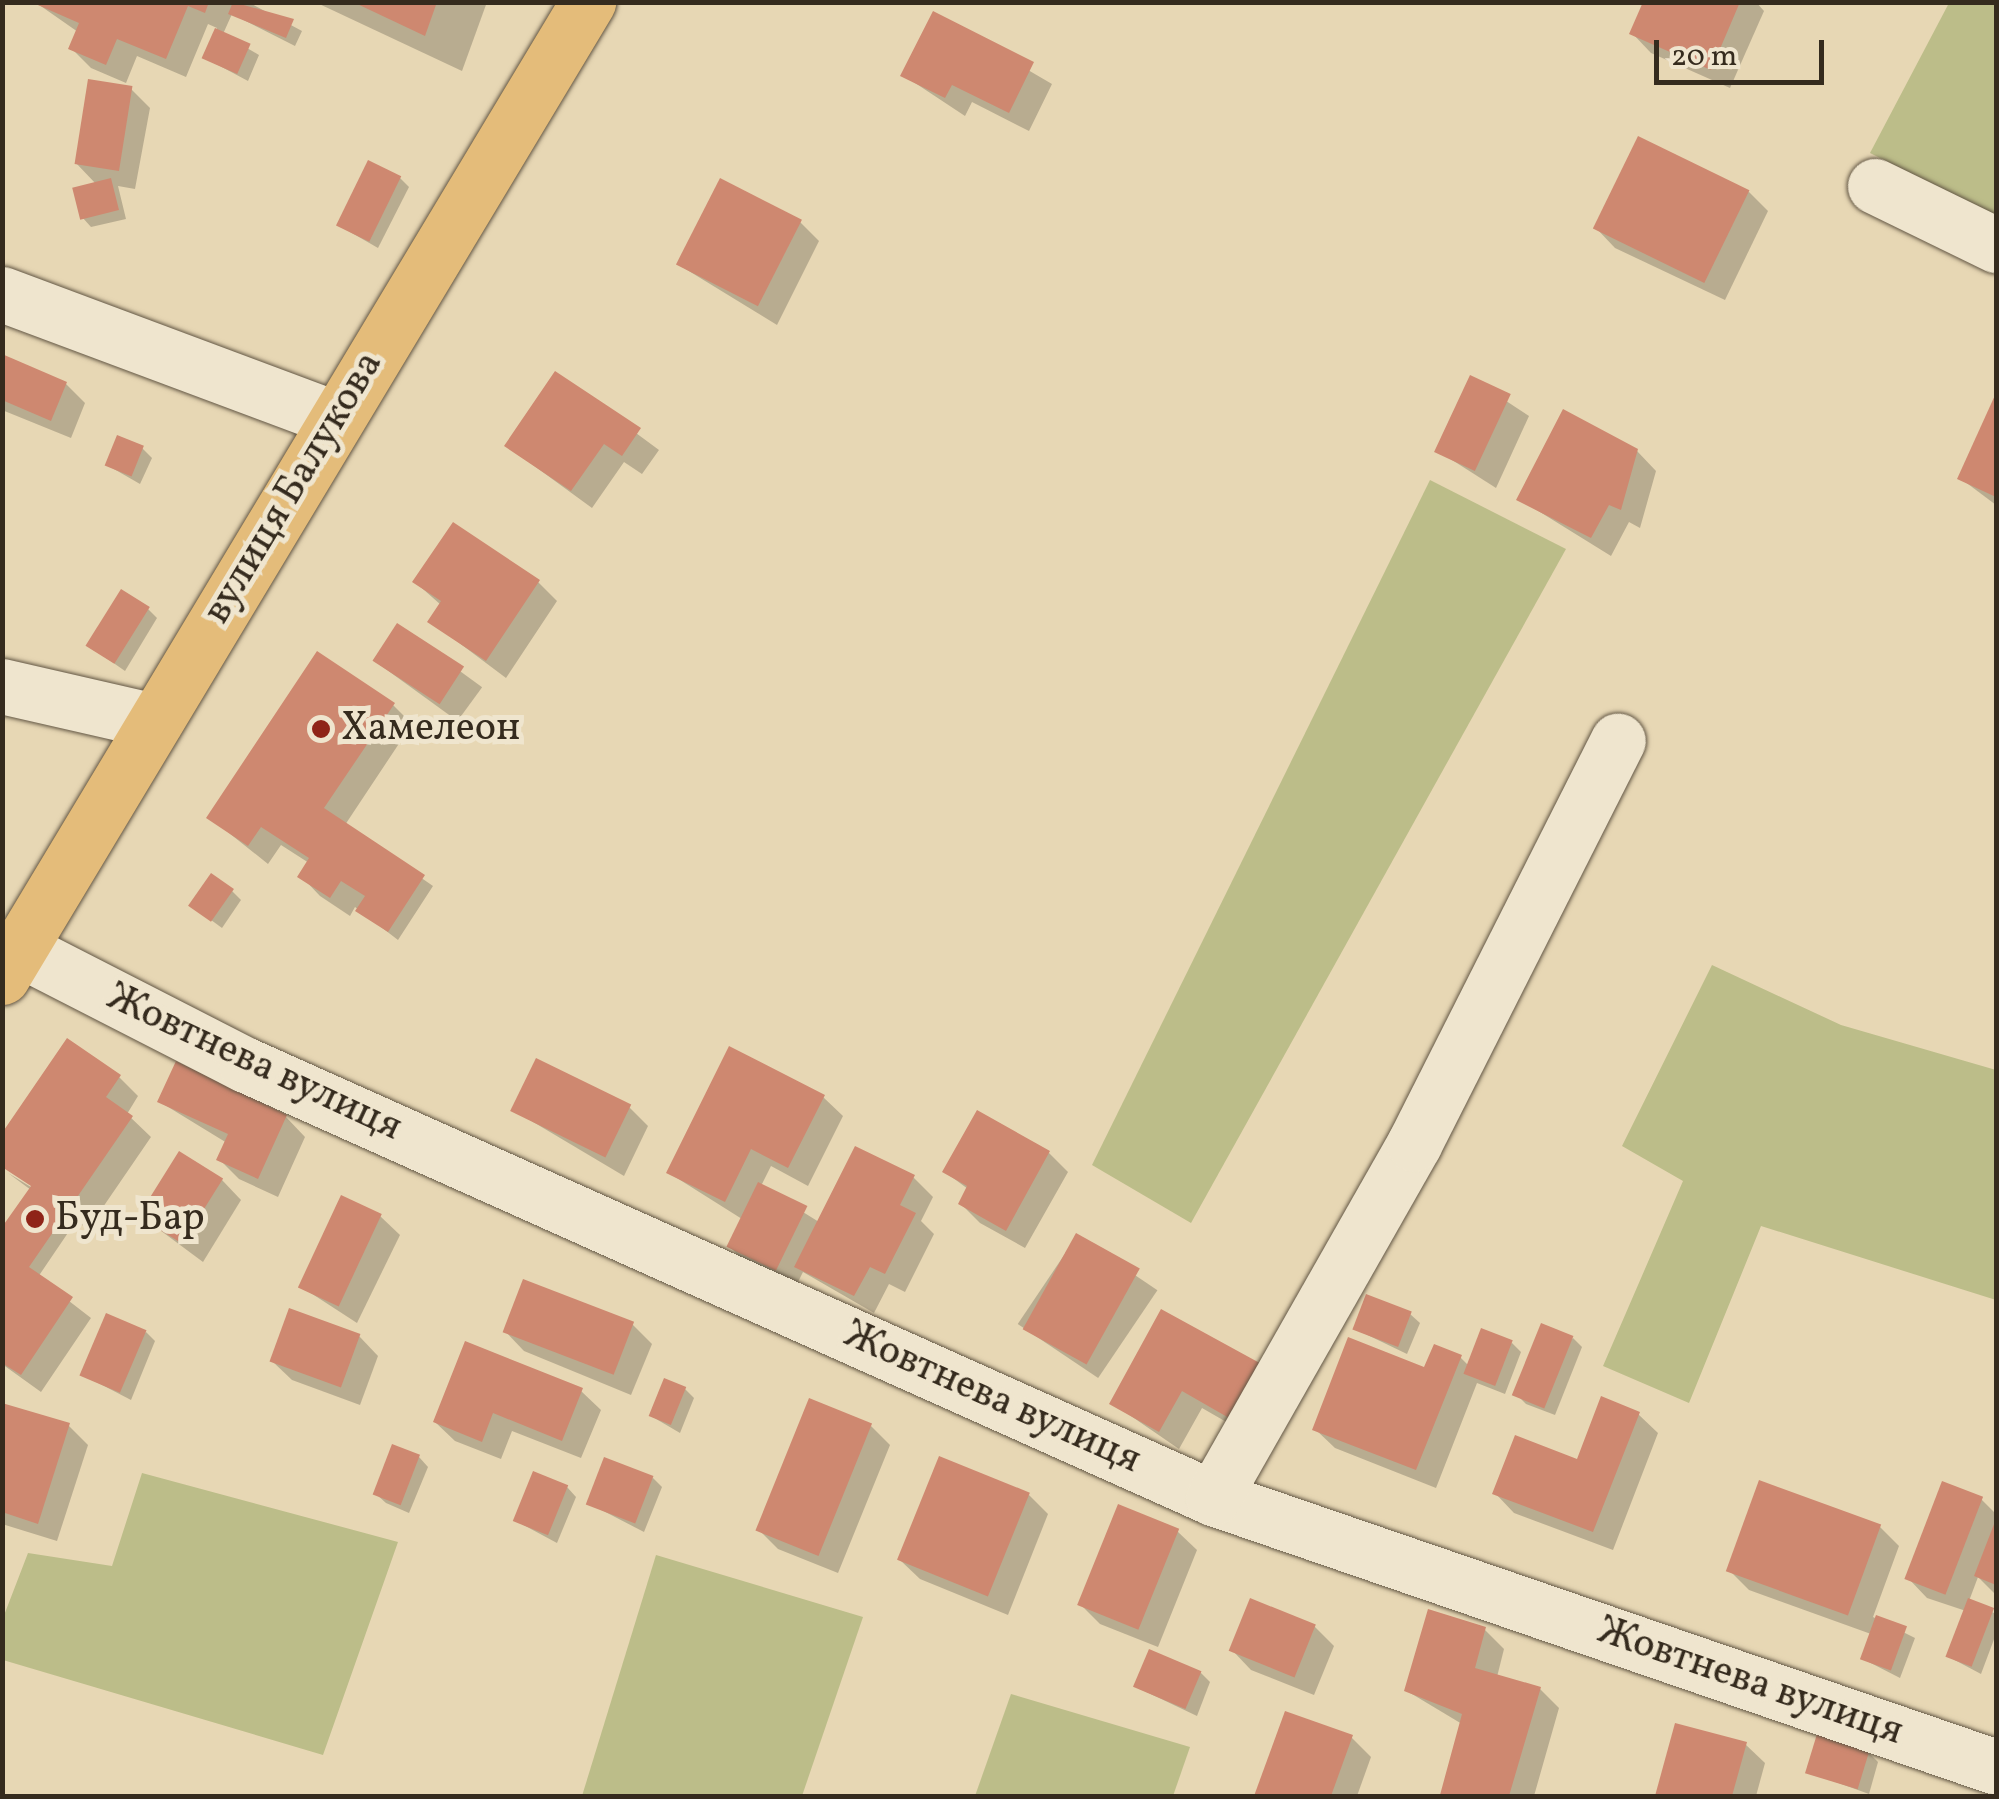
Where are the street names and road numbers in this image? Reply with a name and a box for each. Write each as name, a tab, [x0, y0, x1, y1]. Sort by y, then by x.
street label: вулиця Балукова	[194, 343, 394, 633]
street label: Жовтнева вулиця	[99, 974, 409, 1152]
street label: Жовтнева вулиця	[836, 1311, 1148, 1485]
street label: Жовтнева вулиця	[1591, 1607, 1909, 1757]

